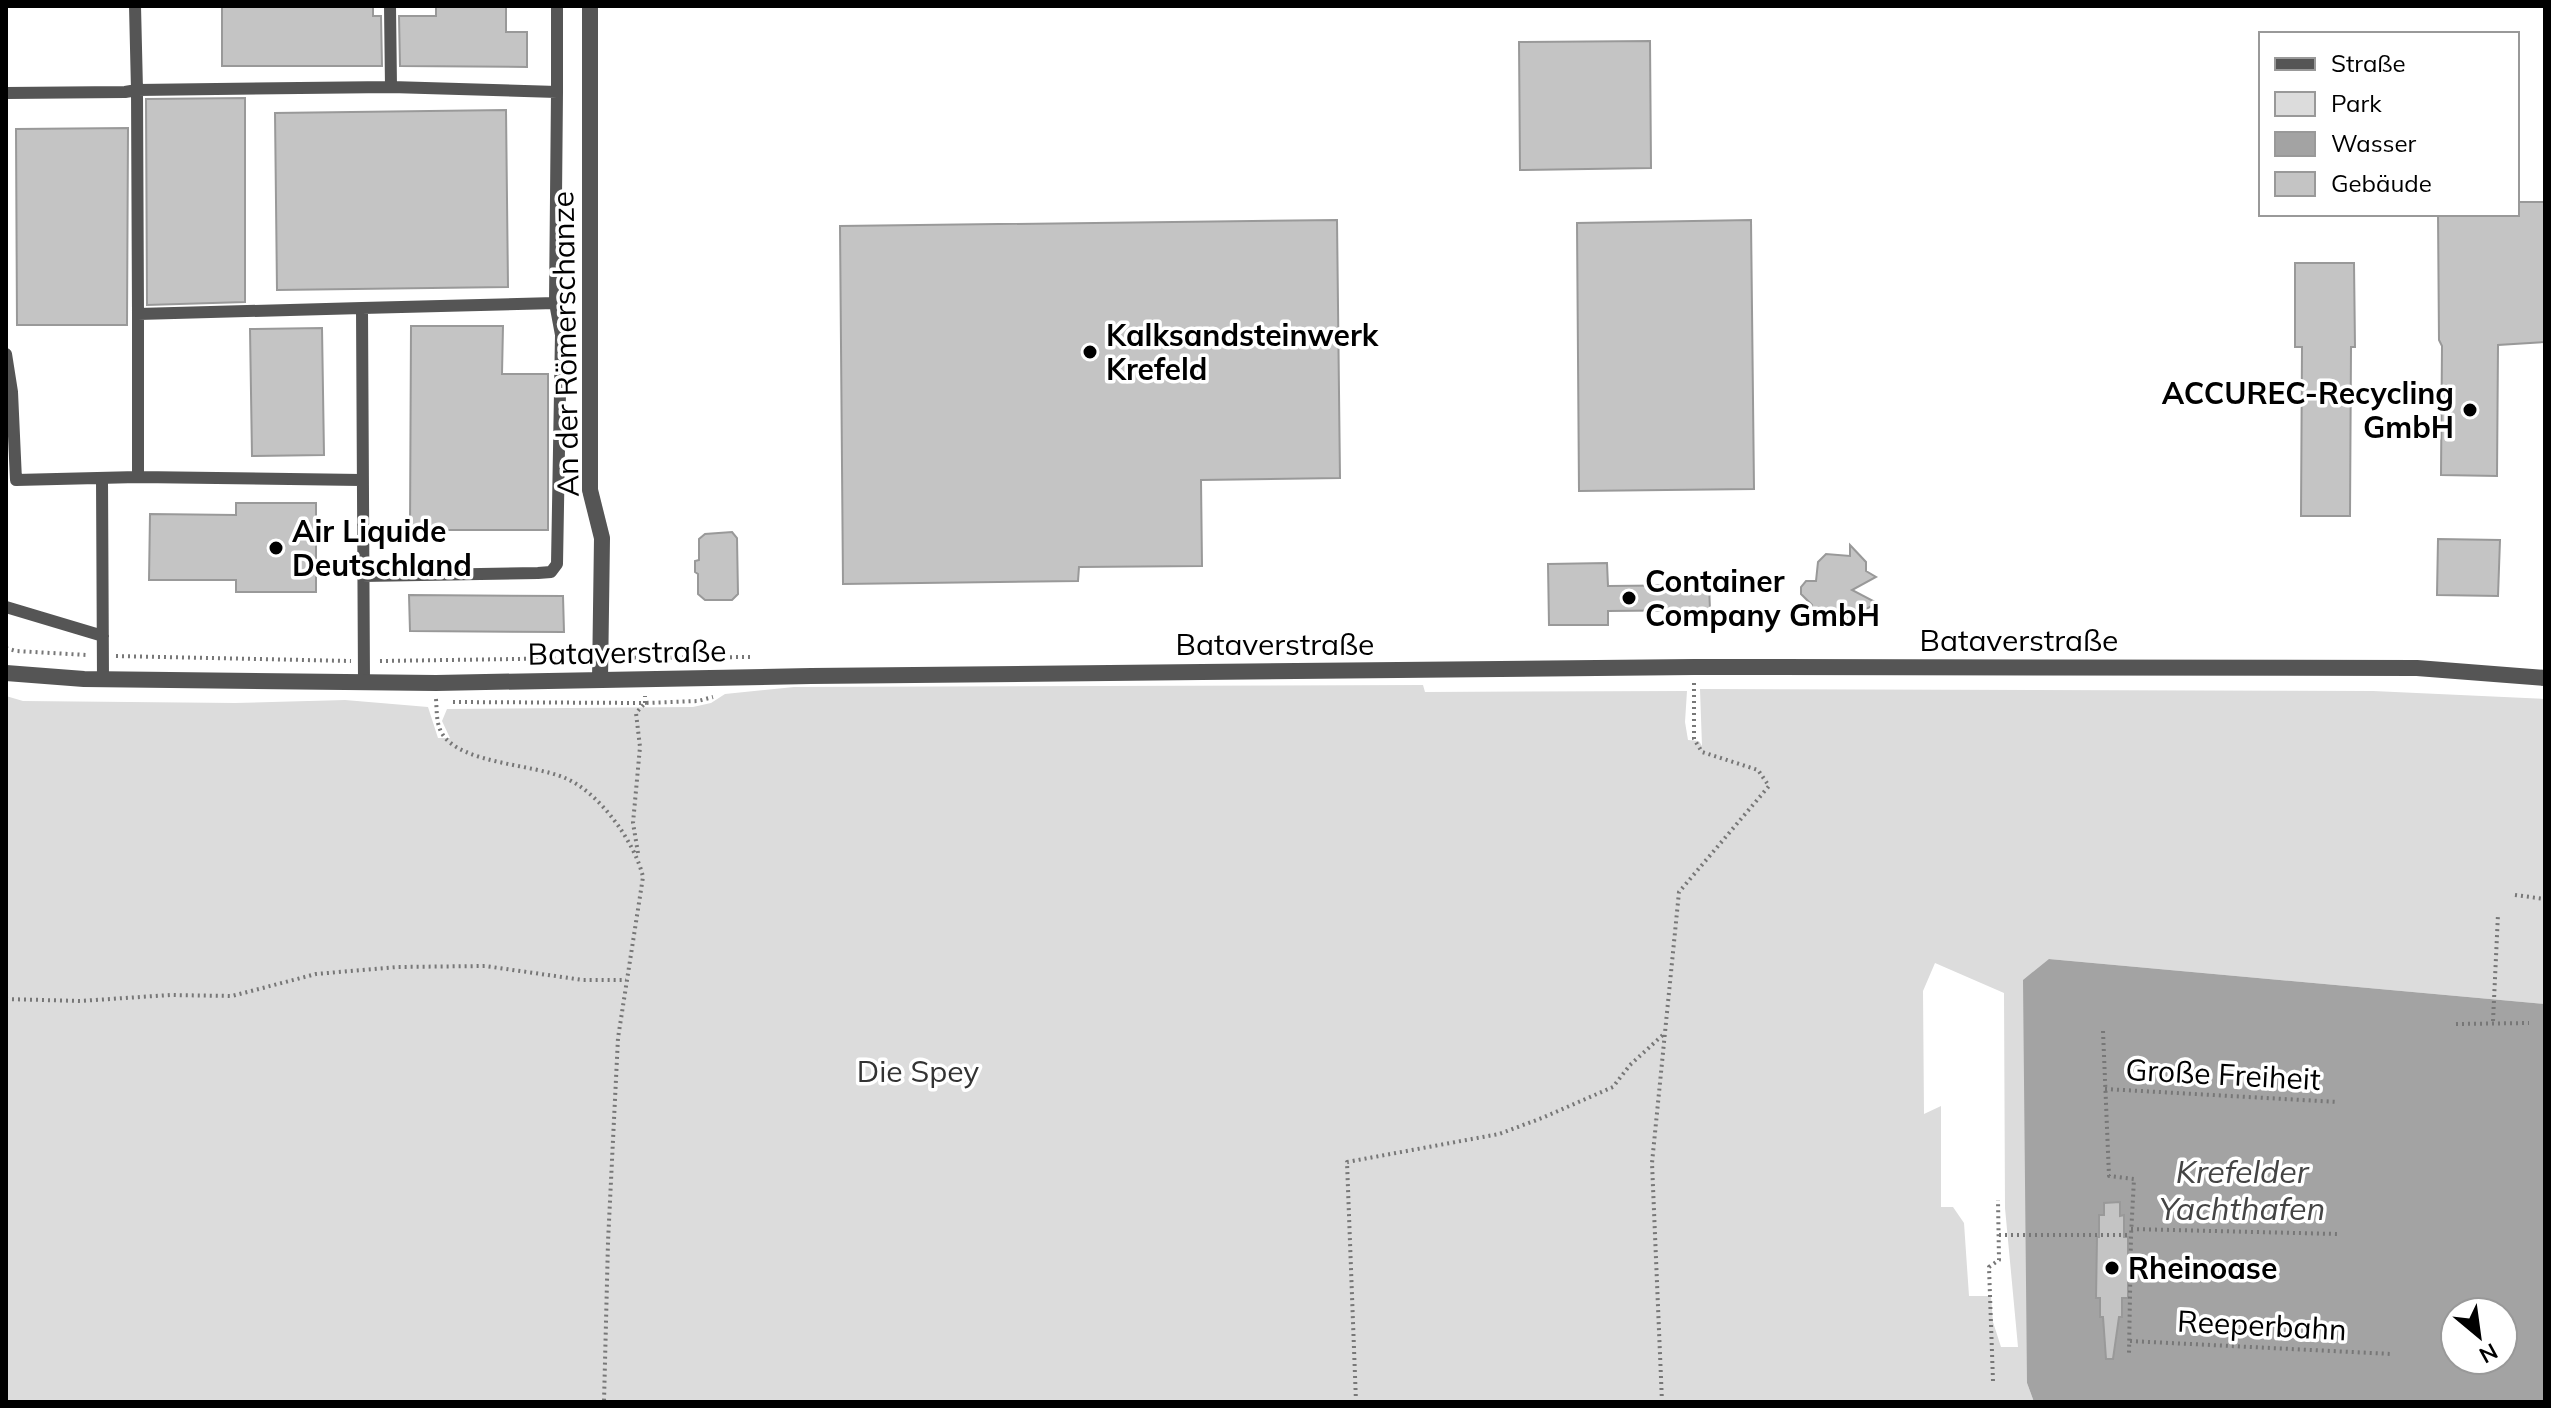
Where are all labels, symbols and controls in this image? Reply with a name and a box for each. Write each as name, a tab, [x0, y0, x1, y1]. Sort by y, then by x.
legend	[2259, 32, 2519, 216]
text: Straße	[2331, 48, 2406, 78]
text: Park	[2331, 88, 2382, 118]
text: Wasser	[2331, 128, 2417, 158]
text: Gebäude	[2331, 168, 2432, 198]
street label: An der Römerschanze	[543, 191, 587, 497]
place label: Kalksandsteinwerk Krefeld	[1106, 316, 1380, 388]
marker: Kalksandsteinwerk Krefeld	[1081, 343, 1099, 361]
place label: ACCUREC-Recycling GmbH	[2162, 374, 2454, 446]
marker: ACCUREC-Recycling GmbH	[2461, 401, 2479, 419]
place label: Air Liquide Deutschland	[292, 512, 472, 584]
marker: Air Liquide Deutschland	[267, 539, 285, 557]
place label: Container Company GmbH	[1645, 562, 1880, 634]
marker: Container Company GmbH	[1620, 589, 1638, 607]
street label: Bataverstraße	[1920, 621, 2118, 659]
street label: Bataverstraße	[1176, 625, 1374, 663]
street label: Bataverstraße	[527, 631, 727, 673]
street label: Große Freiheit	[2125, 1050, 2321, 1098]
park label: Die Spey	[857, 1052, 979, 1090]
water label: Krefelder Yachthafen	[2159, 1151, 2325, 1228]
place label: Rheinoase	[2128, 1249, 2277, 1287]
marker: Rheinoase	[2103, 1259, 2121, 1277]
north arrow	[2439, 1296, 2519, 1376]
street label: Reeperbahn	[2176, 1302, 2348, 1348]
text: N	[2475, 1337, 2503, 1370]

